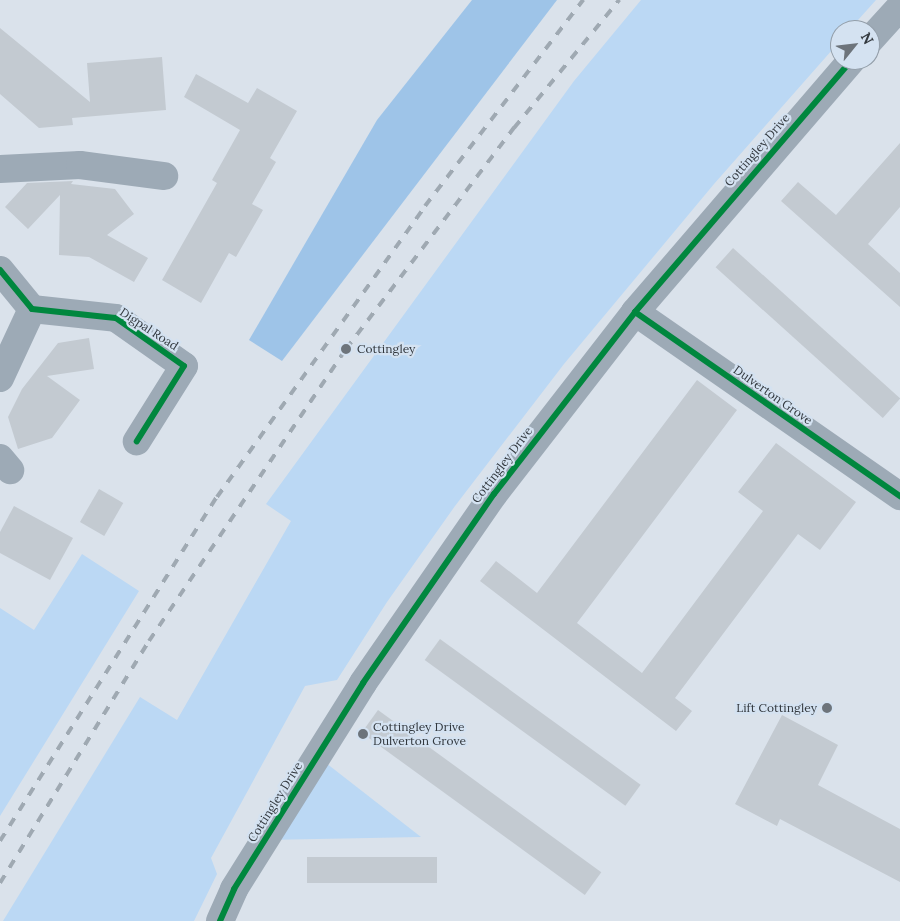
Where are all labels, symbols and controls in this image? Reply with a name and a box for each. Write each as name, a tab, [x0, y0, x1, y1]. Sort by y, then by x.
north arrow	[830, 20, 880, 70]
text: N	[857, 29, 878, 47]
street label: Cottingley Drive	[722, 111, 792, 189]
street label: Digpal Road	[117, 305, 181, 353]
marker: Cottingley	[339, 342, 353, 356]
place label: Cottingley	[357, 342, 415, 356]
street label: Dulverton Grove	[731, 362, 815, 428]
street label: Cottingley Drive	[469, 424, 535, 506]
place label: Lift Cottingley	[736, 701, 817, 715]
marker: Lift Cottingley	[821, 702, 833, 714]
place label: Cottingley Drive Dulverton Grove	[373, 720, 466, 748]
marker: Cottingley Drive Dulverton Grove	[357, 728, 369, 740]
street label: Cottingley Drive	[245, 759, 305, 845]

